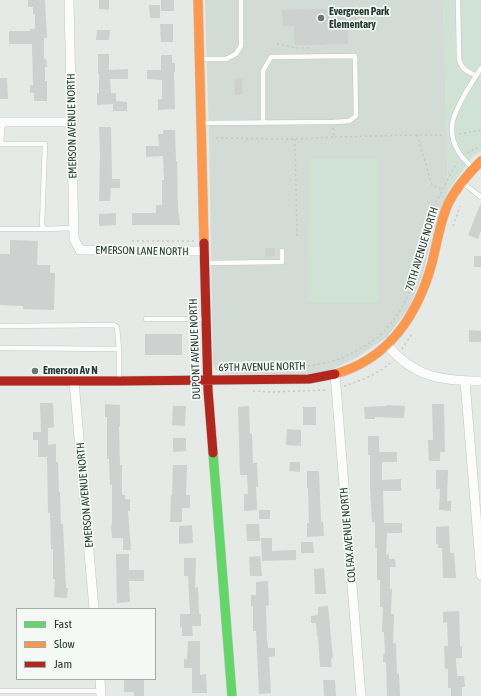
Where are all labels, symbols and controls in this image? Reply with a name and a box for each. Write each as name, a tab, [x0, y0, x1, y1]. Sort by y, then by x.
place label: Evergreen Park Elementary	[329, 5, 389, 31]
marker: Evergreen Park Elementary	[316, 13, 326, 23]
street label: EMERSON AVENUE NORTH	[64, 73, 80, 179]
street label: 70TH AVENUE NORTH	[403, 205, 441, 293]
street label: EMERSON LANE NORTH	[95, 244, 189, 258]
street label: DUPONT AVENUE NORTH	[187, 298, 203, 400]
street label: 69TH AVENUE NORTH	[218, 360, 306, 374]
place label: Emerson Av N	[43, 364, 98, 378]
marker: Emerson Av N	[30, 366, 40, 376]
street label: EMERSON AVENUE NORTH	[74, 442, 96, 548]
street label: COLFAX AVENUE NORTH	[337, 487, 359, 583]
legend	[16, 608, 156, 680]
text: Fast	[54, 617, 72, 631]
text: Slow	[54, 637, 75, 651]
text: Jam	[54, 657, 72, 671]

